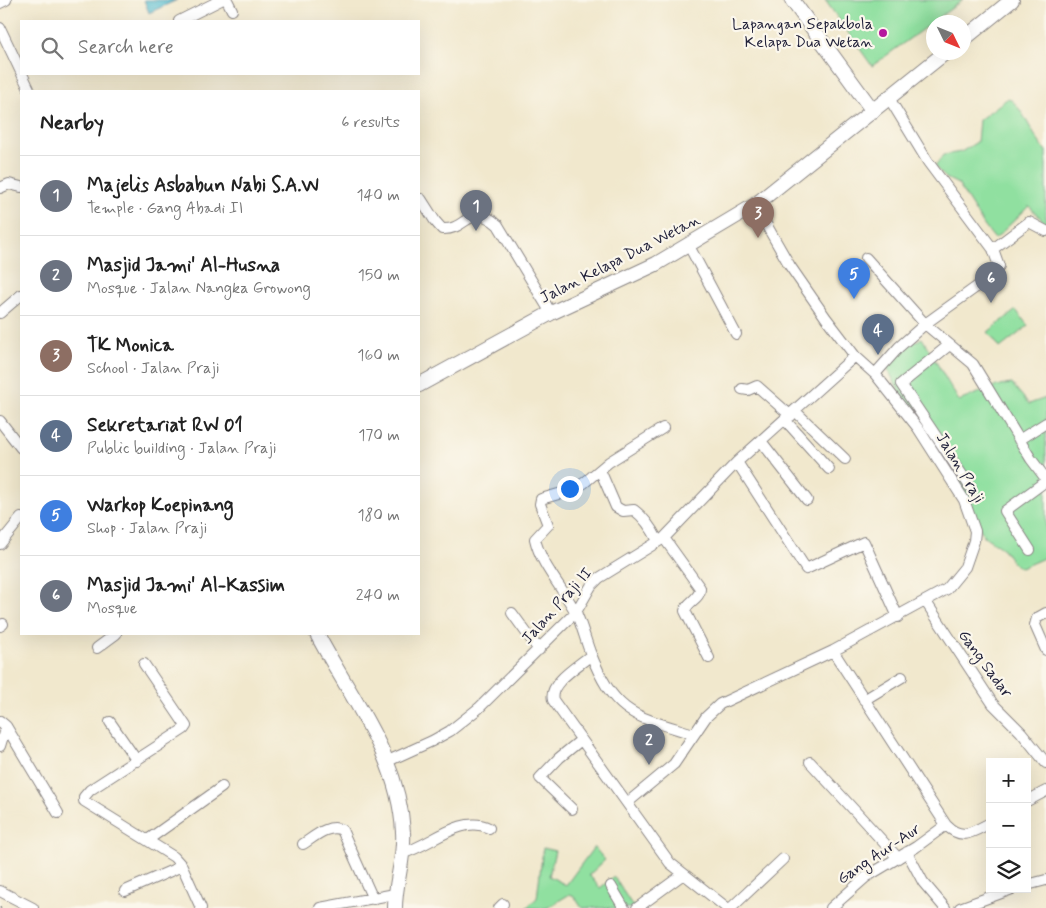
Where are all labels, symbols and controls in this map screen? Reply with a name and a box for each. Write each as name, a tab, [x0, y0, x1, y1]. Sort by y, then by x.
place label: Lapangan Sepakbola Kelapa Dua Wetan	[732, 14, 873, 53]
north arrow	[926, 15, 971, 60]
search box	[20, 20, 420, 75]
marker: Lapangan Sepakbola Kelapa Dua Wetan	[877, 27, 889, 39]
icon: search	[38, 34, 66, 62]
text: Search here	[78, 35, 174, 60]
text: Nearby	[40, 109, 104, 137]
text: 6 results	[341, 112, 400, 133]
text: Majelis Asbabun Nabi S.A.W	[87, 173, 319, 198]
text: 1	[52, 185, 60, 206]
text: 140 m	[356, 185, 400, 206]
pin: 1	[460, 190, 492, 231]
pin: 3	[742, 197, 774, 238]
text: Temple · Gang Abadi II	[87, 198, 243, 219]
street label: Jalan Kelapa Dua Wetan	[536, 209, 704, 309]
text: Masjid Jami' Al-Husna	[87, 253, 280, 278]
pin: 5	[838, 258, 870, 299]
pin: 6	[975, 262, 1007, 303]
text: 2	[52, 265, 60, 286]
text: 150 m	[358, 265, 400, 286]
text: Mosque · Jalan Nangka Growong	[87, 278, 311, 299]
pin: 4	[862, 314, 894, 355]
text: TK Monica	[87, 333, 174, 358]
text: 3	[52, 345, 60, 366]
text: 160 m	[357, 345, 400, 366]
text: School · Jalan Praji	[87, 358, 219, 379]
text: Sekretariat RW 01	[87, 413, 243, 438]
text: 4	[51, 425, 61, 446]
text: 170 m	[358, 425, 400, 446]
street label: Jalan Praji	[931, 429, 989, 507]
text: Public building · Jalan Praji	[87, 438, 277, 459]
your location	[557, 476, 583, 502]
text: Warkop Koepinang	[87, 493, 234, 518]
text: 5	[51, 505, 61, 526]
text: 180 m	[357, 505, 400, 526]
text: Shop · Jalan Praji	[87, 518, 207, 539]
street label: Jalan Praji II	[517, 563, 597, 649]
text: Masjid Jami' Al-Kassim	[87, 573, 285, 598]
text: 6	[52, 585, 60, 606]
text: 240 m	[356, 585, 400, 606]
text: Mosque	[87, 598, 137, 619]
street label: Gang Sadar	[952, 626, 1017, 703]
pin: 2	[633, 724, 665, 765]
map controls	[986, 758, 1031, 893]
button: +	[986, 758, 1031, 803]
button: −	[986, 803, 1031, 848]
street label: Gang Aur-Aur	[833, 818, 925, 890]
button: layers	[986, 848, 1031, 893]

